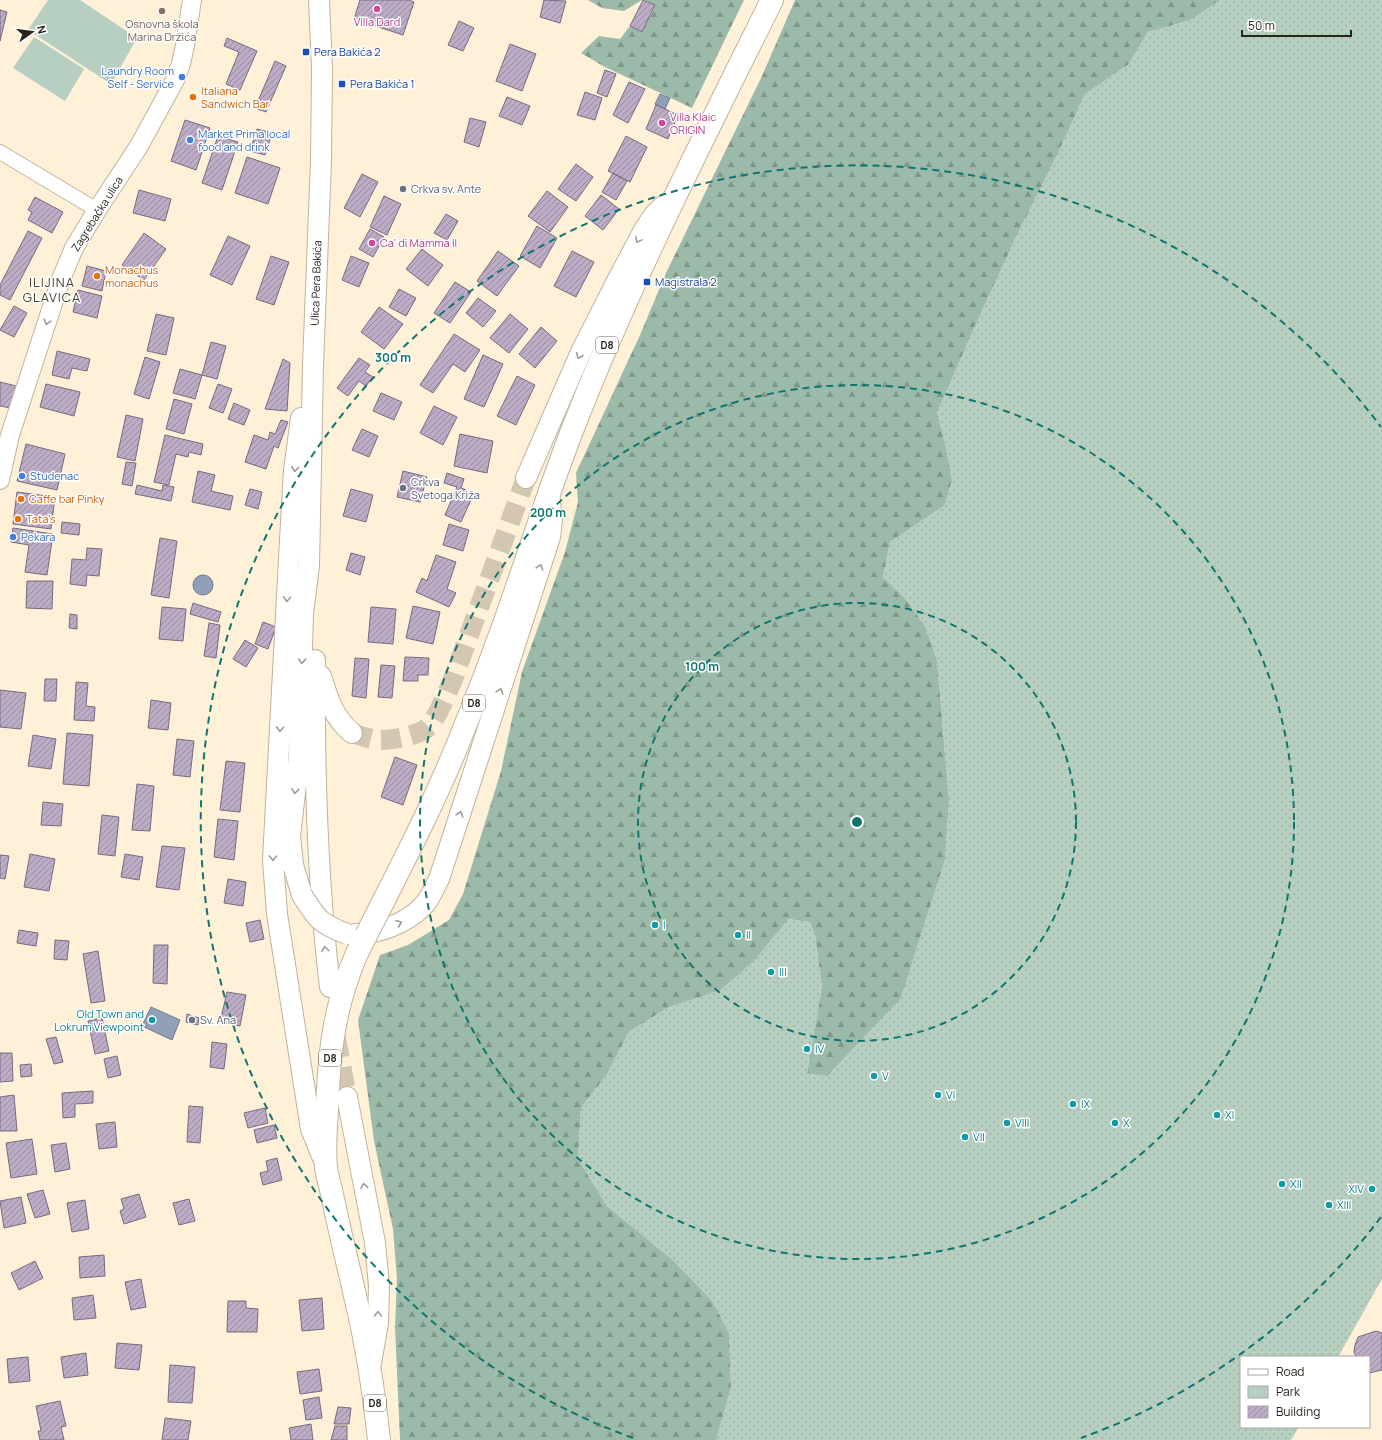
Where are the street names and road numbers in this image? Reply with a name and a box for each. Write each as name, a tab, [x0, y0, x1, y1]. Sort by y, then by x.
street label: Zagrebačka ulica	[67, 173, 126, 254]
street label: Ulica Pera Bakića	[307, 240, 324, 326]
road number: D8	[596, 337, 618, 353]
road number: D8	[463, 695, 485, 711]
road number: D8	[319, 1050, 341, 1066]
road number: D8	[364, 1395, 386, 1411]

